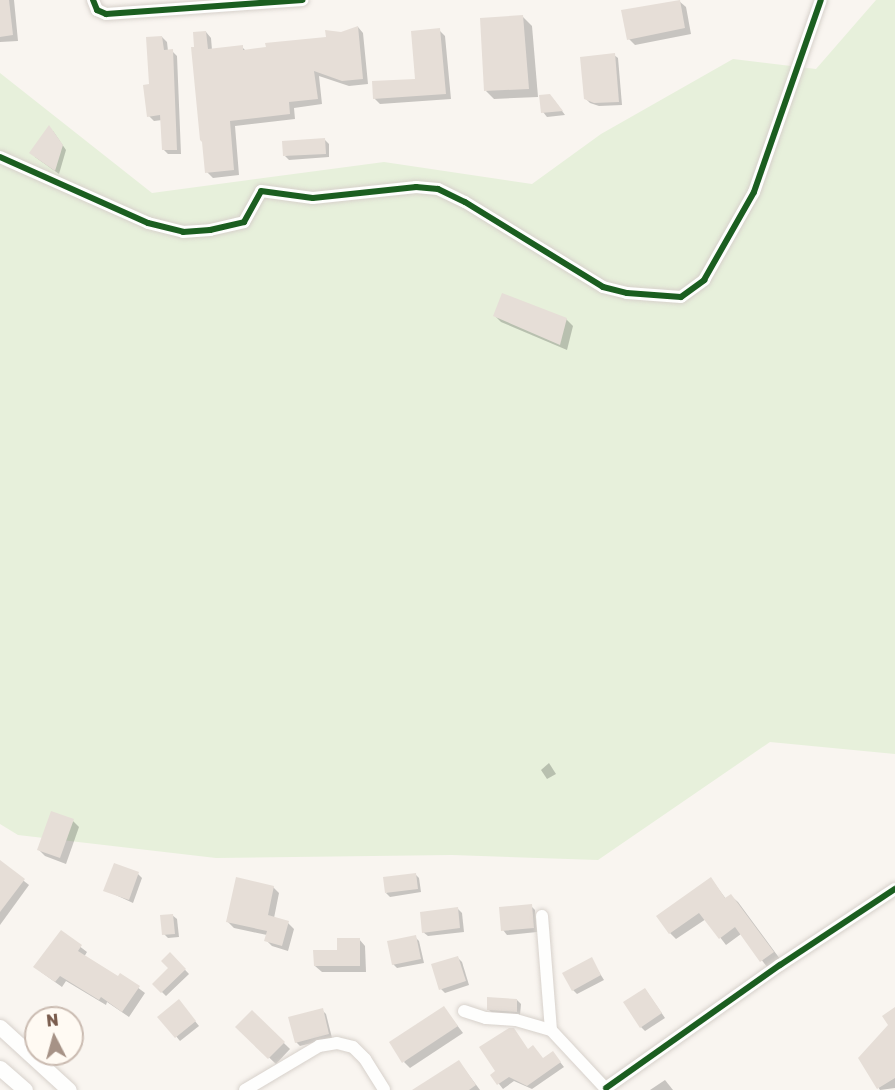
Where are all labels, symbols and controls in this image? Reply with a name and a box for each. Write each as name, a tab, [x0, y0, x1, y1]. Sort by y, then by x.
north arrow	[24, 1006, 84, 1066]
text: N	[45, 1010, 59, 1031]

